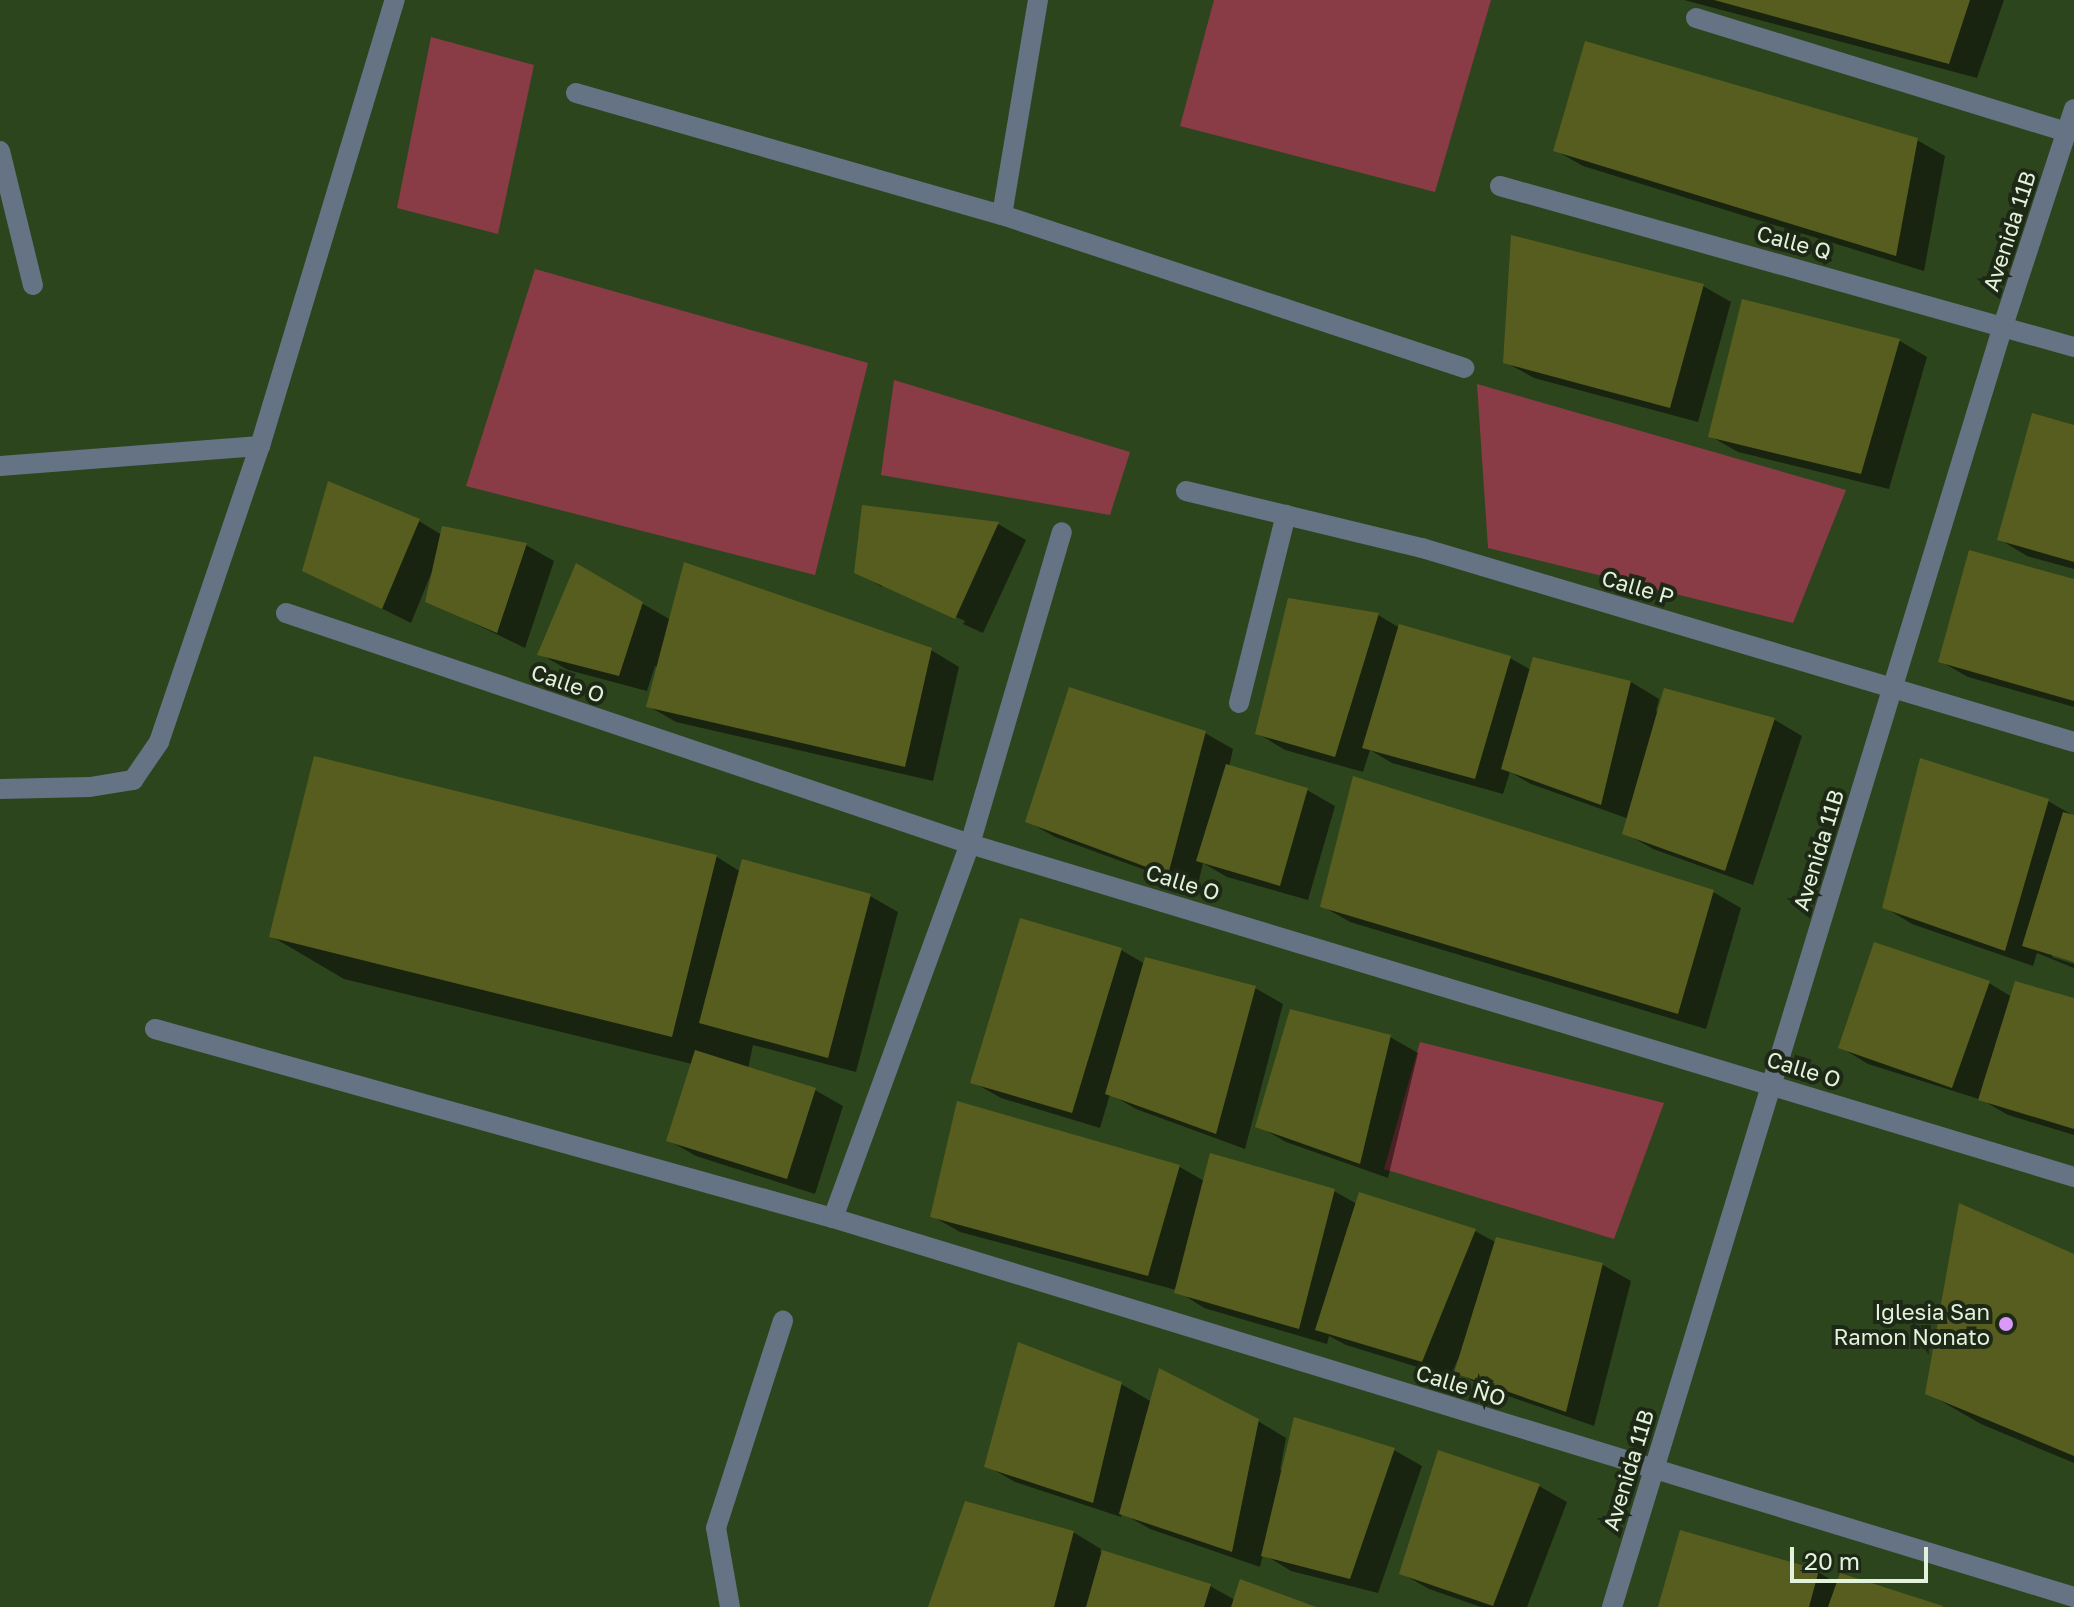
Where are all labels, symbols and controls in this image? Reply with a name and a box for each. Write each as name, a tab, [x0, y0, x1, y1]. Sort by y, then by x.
street label: Avenida 11B	[1977, 167, 2041, 295]
street label: Calle Q	[1754, 219, 1834, 265]
street label: Calle P	[1599, 564, 1677, 610]
street label: Calle O	[528, 658, 608, 708]
street label: Avenida 11B	[1787, 786, 1849, 914]
street label: Calle O	[1143, 858, 1223, 906]
street label: Calle O	[1764, 1045, 1844, 1093]
place label: Iglesia San Ramon Nonato	[1833, 1298, 1990, 1350]
marker: Iglesia San Ramon Nonato	[1997, 1315, 2015, 1333]
street label: Calle ÑO	[1413, 1359, 1509, 1411]
street label: Avenida 11B	[1597, 1406, 1659, 1534]
scale bar	[1794, 1531, 1932, 1581]
text: 20 m	[1804, 1546, 1860, 1575]

